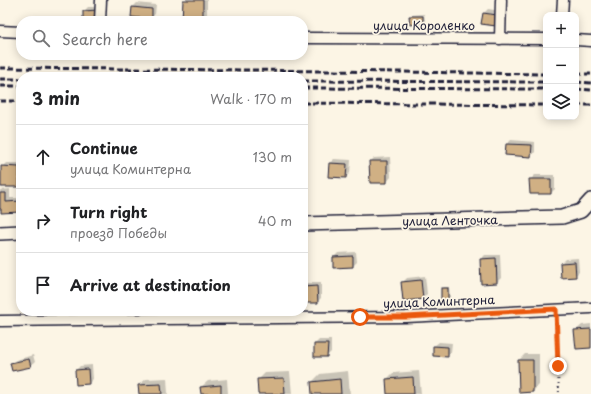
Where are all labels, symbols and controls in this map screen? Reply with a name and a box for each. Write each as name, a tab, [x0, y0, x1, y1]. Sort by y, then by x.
map controls	[543, 12, 579, 120]
button: +	[543, 12, 579, 48]
search box	[16, 16, 308, 60]
street label: улица Короленко	[373, 16, 475, 34]
icon: search	[30, 27, 52, 49]
text: Search here	[62, 27, 148, 50]
button: −	[543, 48, 579, 84]
button: layers	[543, 84, 579, 120]
text: 3 min	[32, 85, 80, 111]
text: Walk · 170 m	[210, 89, 292, 108]
text: Continue	[70, 136, 138, 159]
icon: ahead	[32, 146, 54, 168]
text: 130 m	[253, 147, 292, 166]
text: улица Коминтерна	[70, 159, 191, 178]
text: Turn right	[70, 200, 147, 223]
icon: right	[32, 210, 54, 232]
street label: улица Ленточка	[402, 210, 498, 230]
text: 40 m	[258, 211, 292, 230]
text: проезд Победы	[70, 223, 167, 242]
text: Arrive at destination	[70, 273, 231, 296]
icon: arrive	[32, 274, 54, 296]
street label: улица Коминтерна	[383, 290, 496, 312]
route start	[351, 308, 369, 326]
route end	[549, 357, 567, 375]

